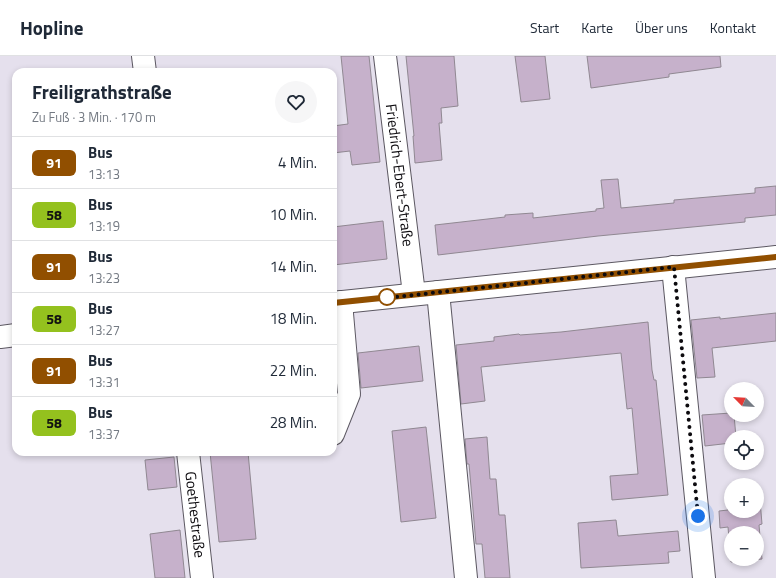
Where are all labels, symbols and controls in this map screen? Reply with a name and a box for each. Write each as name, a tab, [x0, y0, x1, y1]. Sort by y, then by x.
text: Hopline	[20, 13, 83, 42]
text: Start	[530, 17, 559, 38]
text: Karte	[581, 17, 613, 38]
text: Über uns	[635, 17, 688, 38]
text: Kontakt	[710, 17, 756, 38]
text: Freiligrathstraße	[32, 77, 172, 106]
button: heart	[275, 81, 317, 123]
street label: Friedrich-Ebert-Straße	[380, 102, 420, 248]
text: Zu Fuß · 3 Min. · 170 m	[32, 107, 156, 127]
text: Bus	[88, 141, 113, 164]
text: 4 Min.	[278, 151, 317, 174]
text: 91	[46, 152, 62, 173]
text: 13:13	[88, 164, 120, 184]
text: Bus	[88, 193, 113, 216]
text: 10 Min.	[270, 203, 317, 226]
text: 58	[46, 204, 62, 225]
text: 13:19	[88, 216, 120, 236]
text: Bus	[88, 245, 113, 268]
text: 14 Min.	[270, 255, 317, 278]
text: 91	[46, 256, 62, 277]
text: 13:23	[88, 268, 120, 288]
unlabelled marker	[378, 288, 396, 306]
text: Bus	[88, 297, 113, 320]
text: 18 Min.	[270, 307, 317, 330]
text: 58	[46, 308, 62, 329]
text: 13:27	[88, 320, 120, 340]
text: Bus	[88, 349, 113, 372]
text: 22 Min.	[270, 359, 317, 382]
text: 91	[46, 360, 62, 381]
text: 13:31	[88, 372, 120, 392]
north arrow	[724, 382, 764, 422]
map controls	[724, 382, 764, 566]
text: Bus	[88, 401, 113, 424]
text: 28 Min.	[270, 411, 317, 434]
text: 58	[46, 412, 62, 433]
text: 13:37	[88, 424, 120, 444]
button: locate	[724, 430, 764, 470]
street label: Goethestraße	[179, 470, 212, 559]
button: +	[724, 478, 764, 518]
your location	[688, 506, 708, 526]
button: −	[724, 526, 764, 566]

